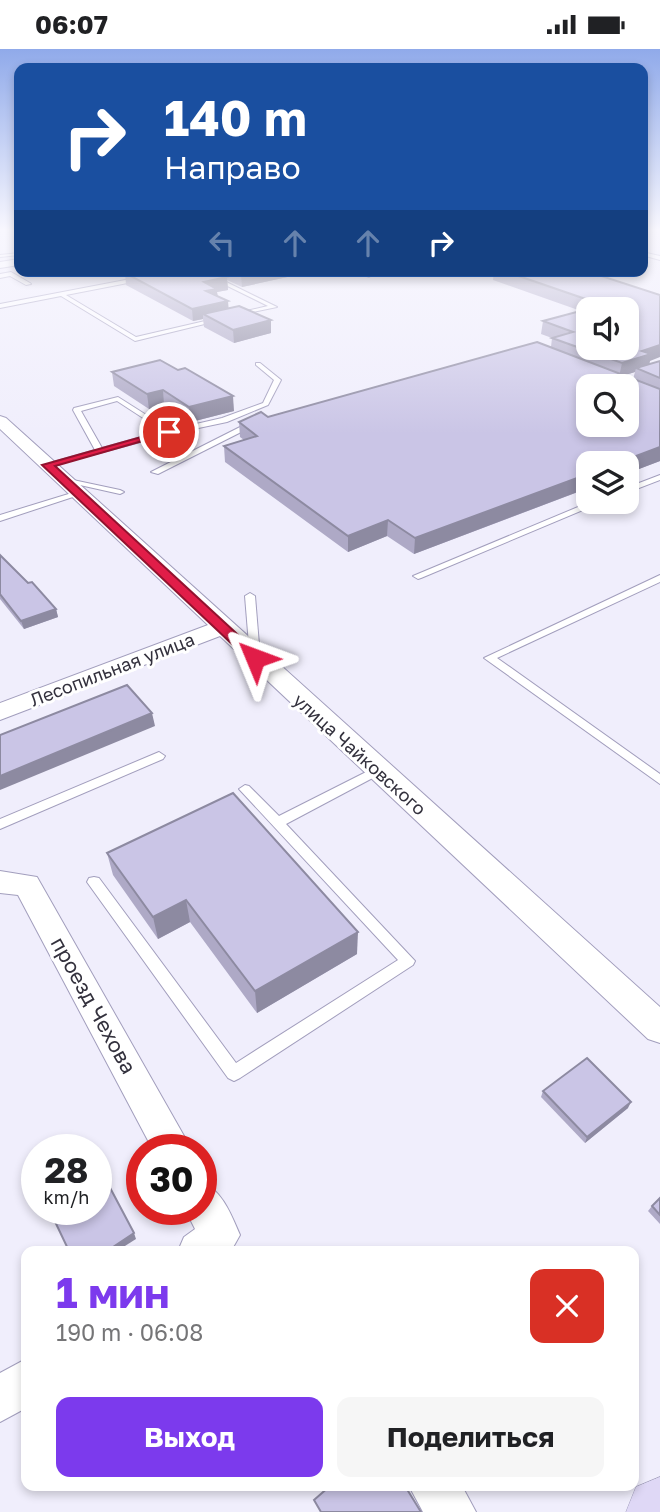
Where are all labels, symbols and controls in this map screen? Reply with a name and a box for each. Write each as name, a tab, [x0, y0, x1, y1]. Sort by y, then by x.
text: 06:07	[35, 9, 108, 40]
text: 140 m	[164, 88, 307, 147]
icon: right	[49, 91, 140, 182]
text: Направо	[164, 148, 301, 186]
icon: left	[203, 224, 241, 262]
icon: ahead	[276, 224, 314, 262]
icon: ahead	[349, 224, 387, 262]
icon: right	[422, 224, 460, 262]
map controls	[576, 297, 639, 514]
button: sound	[576, 297, 639, 360]
button: search	[576, 374, 639, 437]
pin	[139, 402, 199, 462]
icon: arrive	[150, 413, 188, 451]
button: layers	[576, 451, 639, 514]
position arrow	[218, 621, 292, 695]
street label: Лесопильная улица	[27, 627, 197, 711]
street label: улица Чайковского	[289, 689, 431, 819]
street label: проезд Чехова	[46, 932, 142, 1078]
speed limit sign: 30	[126, 1134, 217, 1225]
text: 28	[45, 1149, 88, 1191]
text: km/h	[44, 1186, 89, 1208]
text: 1 мин	[56, 1267, 170, 1317]
button: close	[530, 1269, 604, 1343]
text: 190 m · 06:08	[56, 1318, 203, 1346]
button: Выход	[56, 1397, 323, 1477]
button: Поделиться	[337, 1397, 604, 1477]

